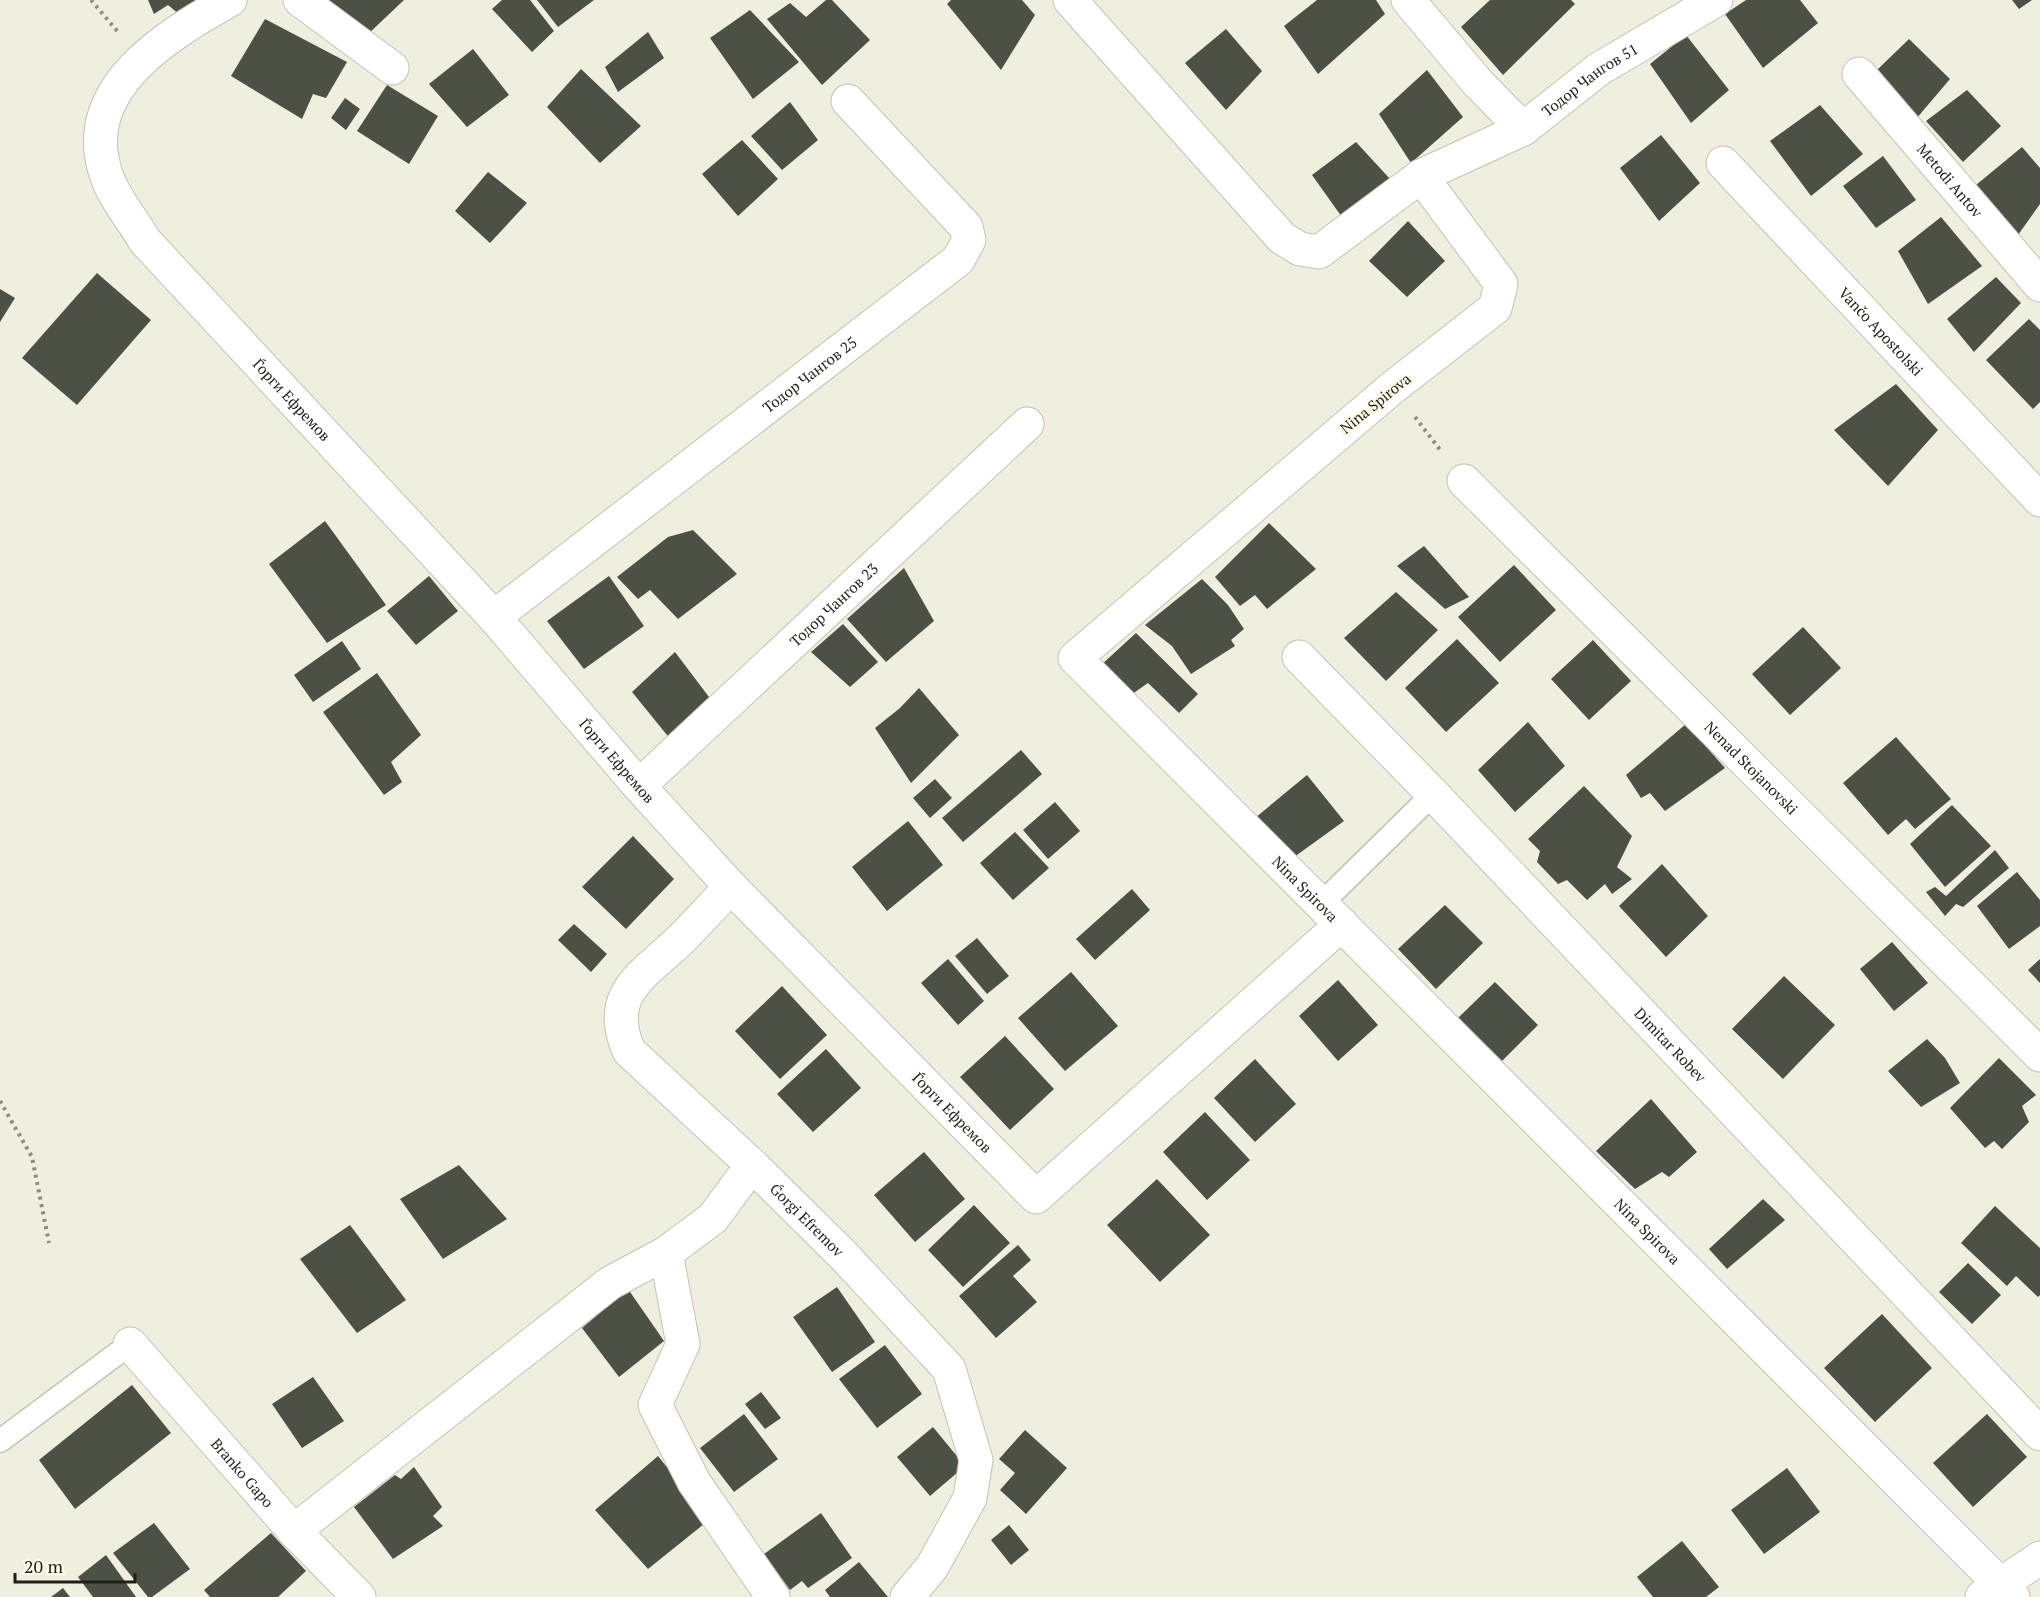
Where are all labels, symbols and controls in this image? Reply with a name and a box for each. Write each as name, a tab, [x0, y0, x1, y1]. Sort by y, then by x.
street label: Тодор Чангов 51	[1537, 38, 1641, 121]
street label: Metodi Antov	[1913, 139, 1988, 222]
street label: Vančo Apostolski	[1835, 283, 1928, 380]
street label: Тодор Чангов 25	[758, 332, 861, 417]
street label: Ѓорги Ефремов	[249, 354, 335, 445]
street label: Nina Spirova	[1335, 368, 1415, 438]
street label: Тодор Чангов 23	[785, 558, 882, 651]
street label: Ѓорги Ефремов	[575, 714, 660, 807]
street label: Nenad Stojanovski	[1701, 717, 1803, 818]
street label: Nina Spirova	[1268, 851, 1343, 926]
street label: Dimitar Robev	[1630, 1003, 1711, 1087]
street label: Ѓорги Ефремов	[908, 1067, 997, 1157]
street label: Ǵorgi Efremov	[766, 1179, 849, 1261]
street label: Nina Spirova	[1610, 1194, 1685, 1269]
street label: Branko Gapo	[207, 1434, 279, 1511]
scale bar	[15, 1546, 135, 1584]
text: 20 m	[24, 1554, 64, 1578]

